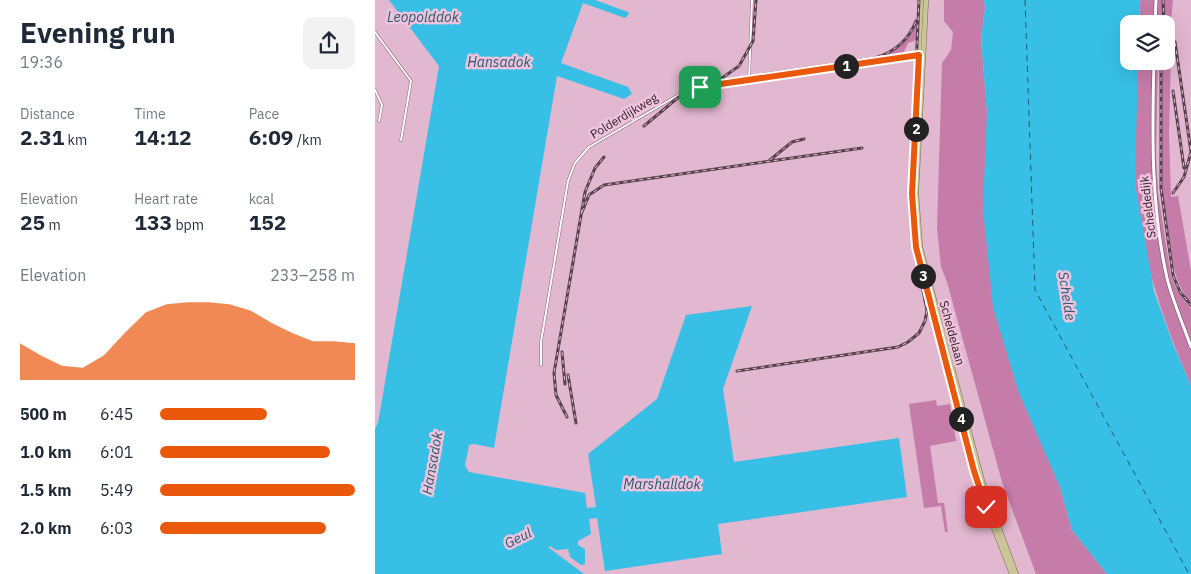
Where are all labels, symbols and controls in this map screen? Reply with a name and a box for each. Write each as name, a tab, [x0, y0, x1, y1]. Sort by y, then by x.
water label: Leopolddok	[387, 8, 460, 26]
text: Evening run	[20, 14, 176, 51]
map controls	[1120, 15, 1175, 70]
button: layers	[1120, 15, 1175, 70]
button: share	[303, 17, 355, 69]
text: 19:36	[20, 52, 63, 72]
water label: Hansadok	[467, 53, 531, 71]
pin: 1	[833, 54, 859, 78]
text: 1	[842, 57, 851, 75]
pin	[679, 66, 721, 108]
icon: arrive	[686, 73, 714, 101]
street label: Polderdijkweg	[587, 89, 661, 142]
text: Distance	[20, 105, 75, 123]
text: Time	[134, 105, 166, 123]
text: Pace	[249, 105, 279, 123]
pin: 2	[903, 116, 929, 142]
text: 2	[912, 120, 921, 138]
text: 2.31	[20, 123, 64, 151]
text: 14:12	[134, 123, 192, 151]
text: 6:09	[249, 123, 293, 151]
text: km	[64, 131, 87, 149]
text: /km	[293, 131, 322, 149]
street label: Scheldedijk	[1136, 174, 1159, 239]
text: Elevation	[20, 190, 78, 208]
text: Heart rate	[134, 190, 198, 208]
text: kcal	[249, 190, 274, 208]
text: 25	[20, 208, 45, 236]
text: 133	[134, 208, 172, 236]
text: 152	[249, 208, 286, 236]
text: m	[45, 216, 61, 234]
text: bpm	[172, 216, 204, 234]
pin: 3	[911, 264, 935, 288]
text: Elevation	[20, 265, 86, 285]
text: 233–258 m	[270, 265, 355, 285]
text: 3	[919, 267, 928, 285]
water label: Schelde	[1054, 270, 1080, 322]
street label: Scheldelaan	[937, 299, 968, 367]
text: 500 m	[20, 404, 67, 424]
text: 6:45	[100, 404, 133, 424]
pin: 4	[949, 406, 973, 432]
text: 4	[957, 410, 966, 428]
water label: Hansadok	[418, 429, 447, 496]
text: 1.0 km	[20, 442, 71, 462]
text: 6:01	[100, 442, 133, 462]
water label: Marshalldok	[623, 475, 701, 493]
text: 1.5 km	[20, 480, 71, 500]
text: 5:49	[100, 480, 133, 500]
pin	[965, 486, 1007, 528]
icon: check	[972, 493, 1000, 521]
text: 2.0 km	[20, 518, 71, 538]
text: 6:03	[100, 518, 133, 538]
water label: Geul	[501, 523, 535, 552]

